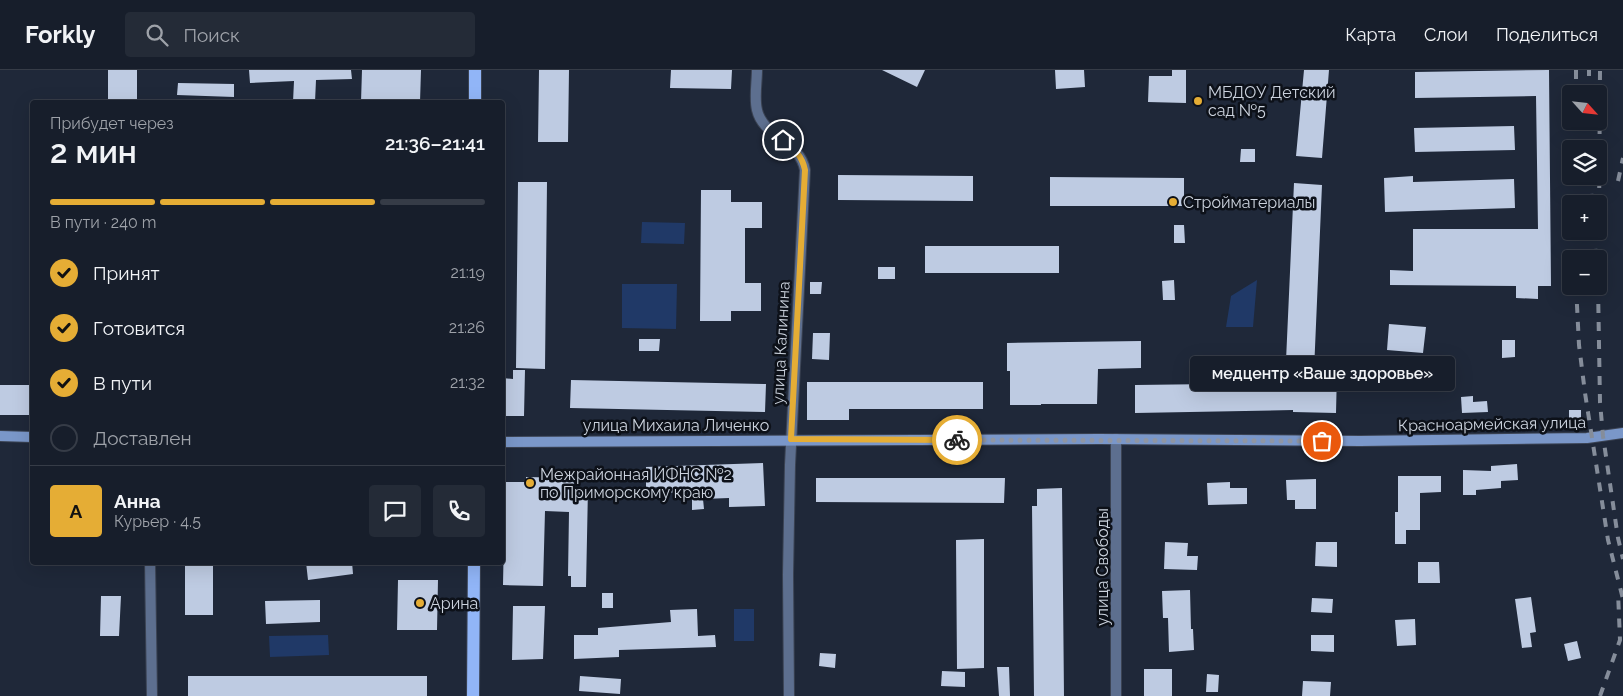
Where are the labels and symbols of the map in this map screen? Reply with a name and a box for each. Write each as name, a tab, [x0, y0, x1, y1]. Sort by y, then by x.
place label: МБДОУ Детский сад №5	[1208, 83, 1335, 120]
north arrow	[1562, 85, 1608, 130]
marker: МБДОУ Детский сад №5	[1192, 95, 1204, 107]
pin	[762, 119, 804, 161]
place label: Стройматериалы	[1183, 193, 1315, 212]
marker: Стройматериалы	[1167, 196, 1179, 208]
street label: улица Калинина	[768, 281, 794, 405]
callout: медцентр «Ваше здоровье»	[1190, 356, 1454, 391]
street label: Красноармейская улица	[1398, 413, 1586, 435]
courier	[932, 415, 982, 465]
street label: улица Михаила Личенко	[583, 416, 769, 435]
pin	[1301, 420, 1343, 462]
place label: Межрайонная ИФНС №2 по Приморскому краю	[540, 465, 732, 502]
marker: Межрайонная ИФНС №2 по Приморскому краю	[524, 477, 536, 489]
street label: улица Свободы	[1093, 508, 1112, 626]
place label: Арина	[430, 594, 478, 613]
marker: Арина	[414, 597, 426, 609]

